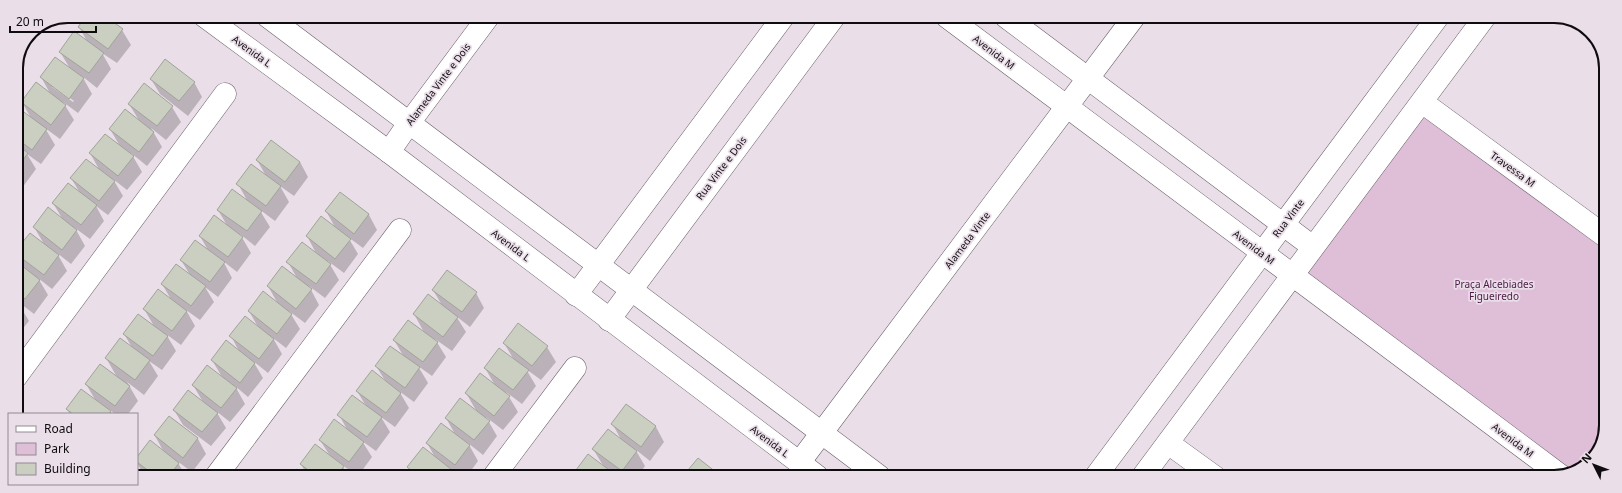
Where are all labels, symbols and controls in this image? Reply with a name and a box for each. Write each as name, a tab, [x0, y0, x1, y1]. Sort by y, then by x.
scale bar	[10, 8, 96, 34]
text: 20 m	[16, 13, 44, 30]
street label: Avenida L	[229, 32, 275, 70]
street label: Avenida M	[970, 32, 1018, 72]
street label: Alameda Vinte e Dois	[402, 40, 474, 128]
street label: Rua Vinte e Dois	[692, 133, 750, 203]
street label: Travessa M	[1488, 148, 1538, 190]
street label: Rua Vinte	[1269, 196, 1307, 240]
street label: Alameda Vinte	[941, 208, 993, 271]
street label: Avenida L	[489, 226, 533, 264]
street label: Avenida M	[1230, 227, 1278, 267]
park label: Praça Alcebiades Figueiredo	[1455, 277, 1534, 303]
legend	[8, 413, 138, 485]
text: Road	[44, 420, 73, 437]
street label: Avenida M	[1489, 420, 1537, 460]
street label: Avenida L	[748, 422, 792, 460]
text: Park	[44, 440, 70, 457]
north arrow	[1574, 445, 1614, 485]
text: N	[1578, 450, 1595, 466]
text: Building	[44, 460, 91, 477]

